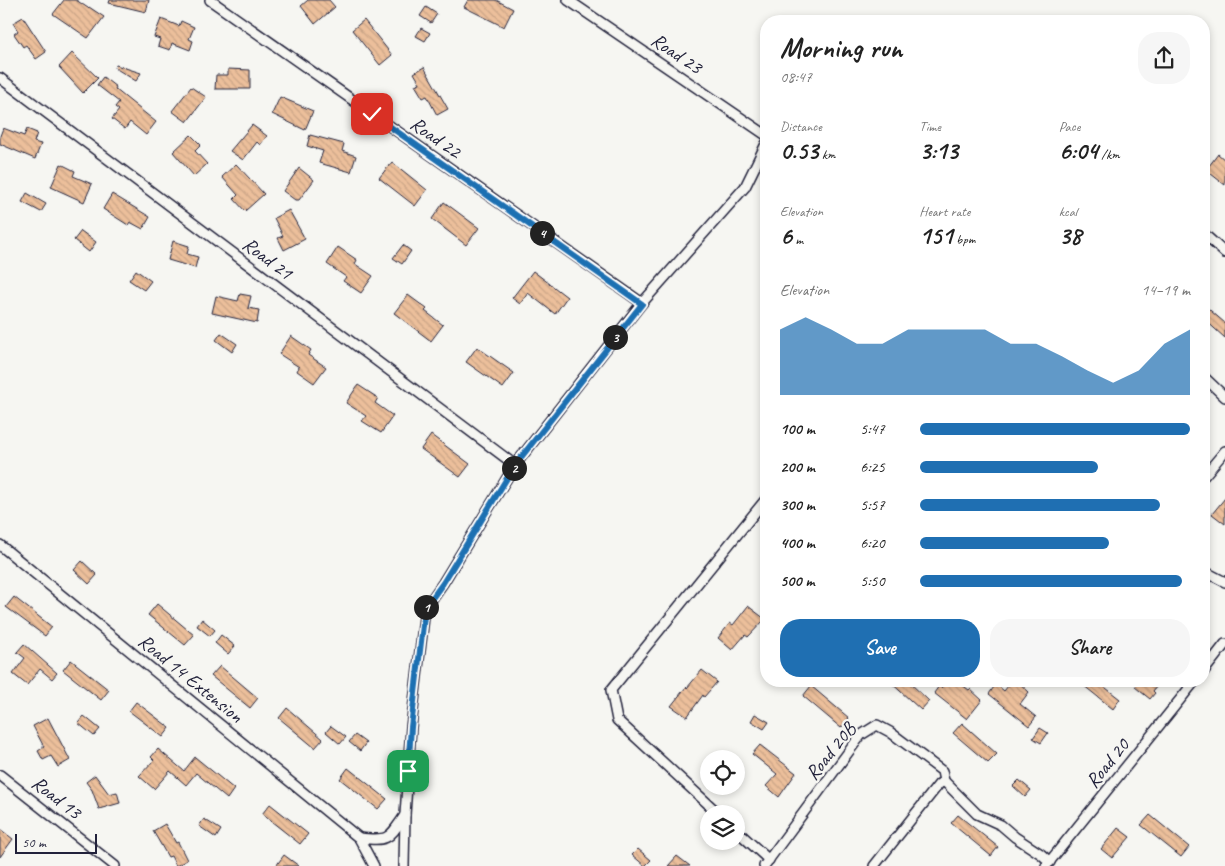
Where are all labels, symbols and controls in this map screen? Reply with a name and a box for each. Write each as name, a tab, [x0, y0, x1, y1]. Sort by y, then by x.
street label: Road 23	[646, 27, 709, 81]
text: Morning run	[780, 30, 902, 65]
button: share	[1138, 32, 1190, 84]
text: 08:47	[780, 67, 812, 87]
pin	[351, 93, 393, 135]
icon: check	[358, 100, 386, 128]
street label: Road 22	[405, 111, 468, 165]
text: Distance	[780, 118, 822, 135]
text: Time	[919, 118, 941, 135]
text: Pace	[1059, 118, 1080, 135]
text: 0.53	[780, 135, 818, 167]
text: 3:13	[919, 135, 958, 167]
text: 6:04	[1059, 135, 1098, 167]
text: km	[818, 146, 835, 163]
text: /km	[1098, 146, 1120, 163]
text: Elevation	[780, 203, 823, 220]
text: Heart rate	[919, 203, 970, 220]
text: kcal	[1059, 203, 1077, 220]
pin: 4	[530, 220, 554, 246]
text: 6	[780, 220, 792, 252]
text: 151	[919, 220, 953, 252]
text: 38	[1059, 220, 1081, 252]
text: 4	[539, 225, 546, 242]
street label: Road 21	[238, 231, 299, 286]
text: m	[792, 231, 803, 248]
text: bpm	[953, 231, 975, 248]
text: Elevation	[780, 280, 829, 300]
text: 14–19 m	[1141, 280, 1190, 300]
pin: 3	[602, 324, 628, 350]
text: 3	[612, 329, 619, 346]
text: 100 m	[780, 419, 815, 439]
text: 5:47	[860, 419, 885, 439]
pin: 2	[502, 456, 526, 480]
text: 200 m	[780, 457, 815, 477]
text: 6:25	[860, 457, 885, 477]
text: 2	[511, 460, 518, 477]
text: 300 m	[780, 495, 815, 515]
text: 5:57	[860, 495, 885, 515]
text: 400 m	[780, 533, 815, 553]
text: 6:20	[860, 533, 885, 553]
text: 500 m	[780, 571, 814, 591]
text: 5:50	[860, 571, 885, 591]
pin: 1	[414, 594, 438, 620]
text: 1	[423, 599, 430, 616]
button: Save	[780, 619, 980, 677]
button: Share	[990, 619, 1190, 677]
street label: Road 14 Extension	[133, 629, 249, 729]
street label: Road 20B	[800, 716, 862, 785]
street label: Road 20	[1080, 732, 1136, 793]
pin	[387, 750, 429, 792]
map controls	[700, 750, 745, 850]
button: locate	[700, 750, 745, 795]
icon: arrive	[394, 757, 422, 785]
street label: Road 13	[27, 770, 88, 826]
button: layers	[700, 805, 745, 850]
scale bar	[15, 831, 98, 854]
text: 50 m	[22, 834, 46, 851]

